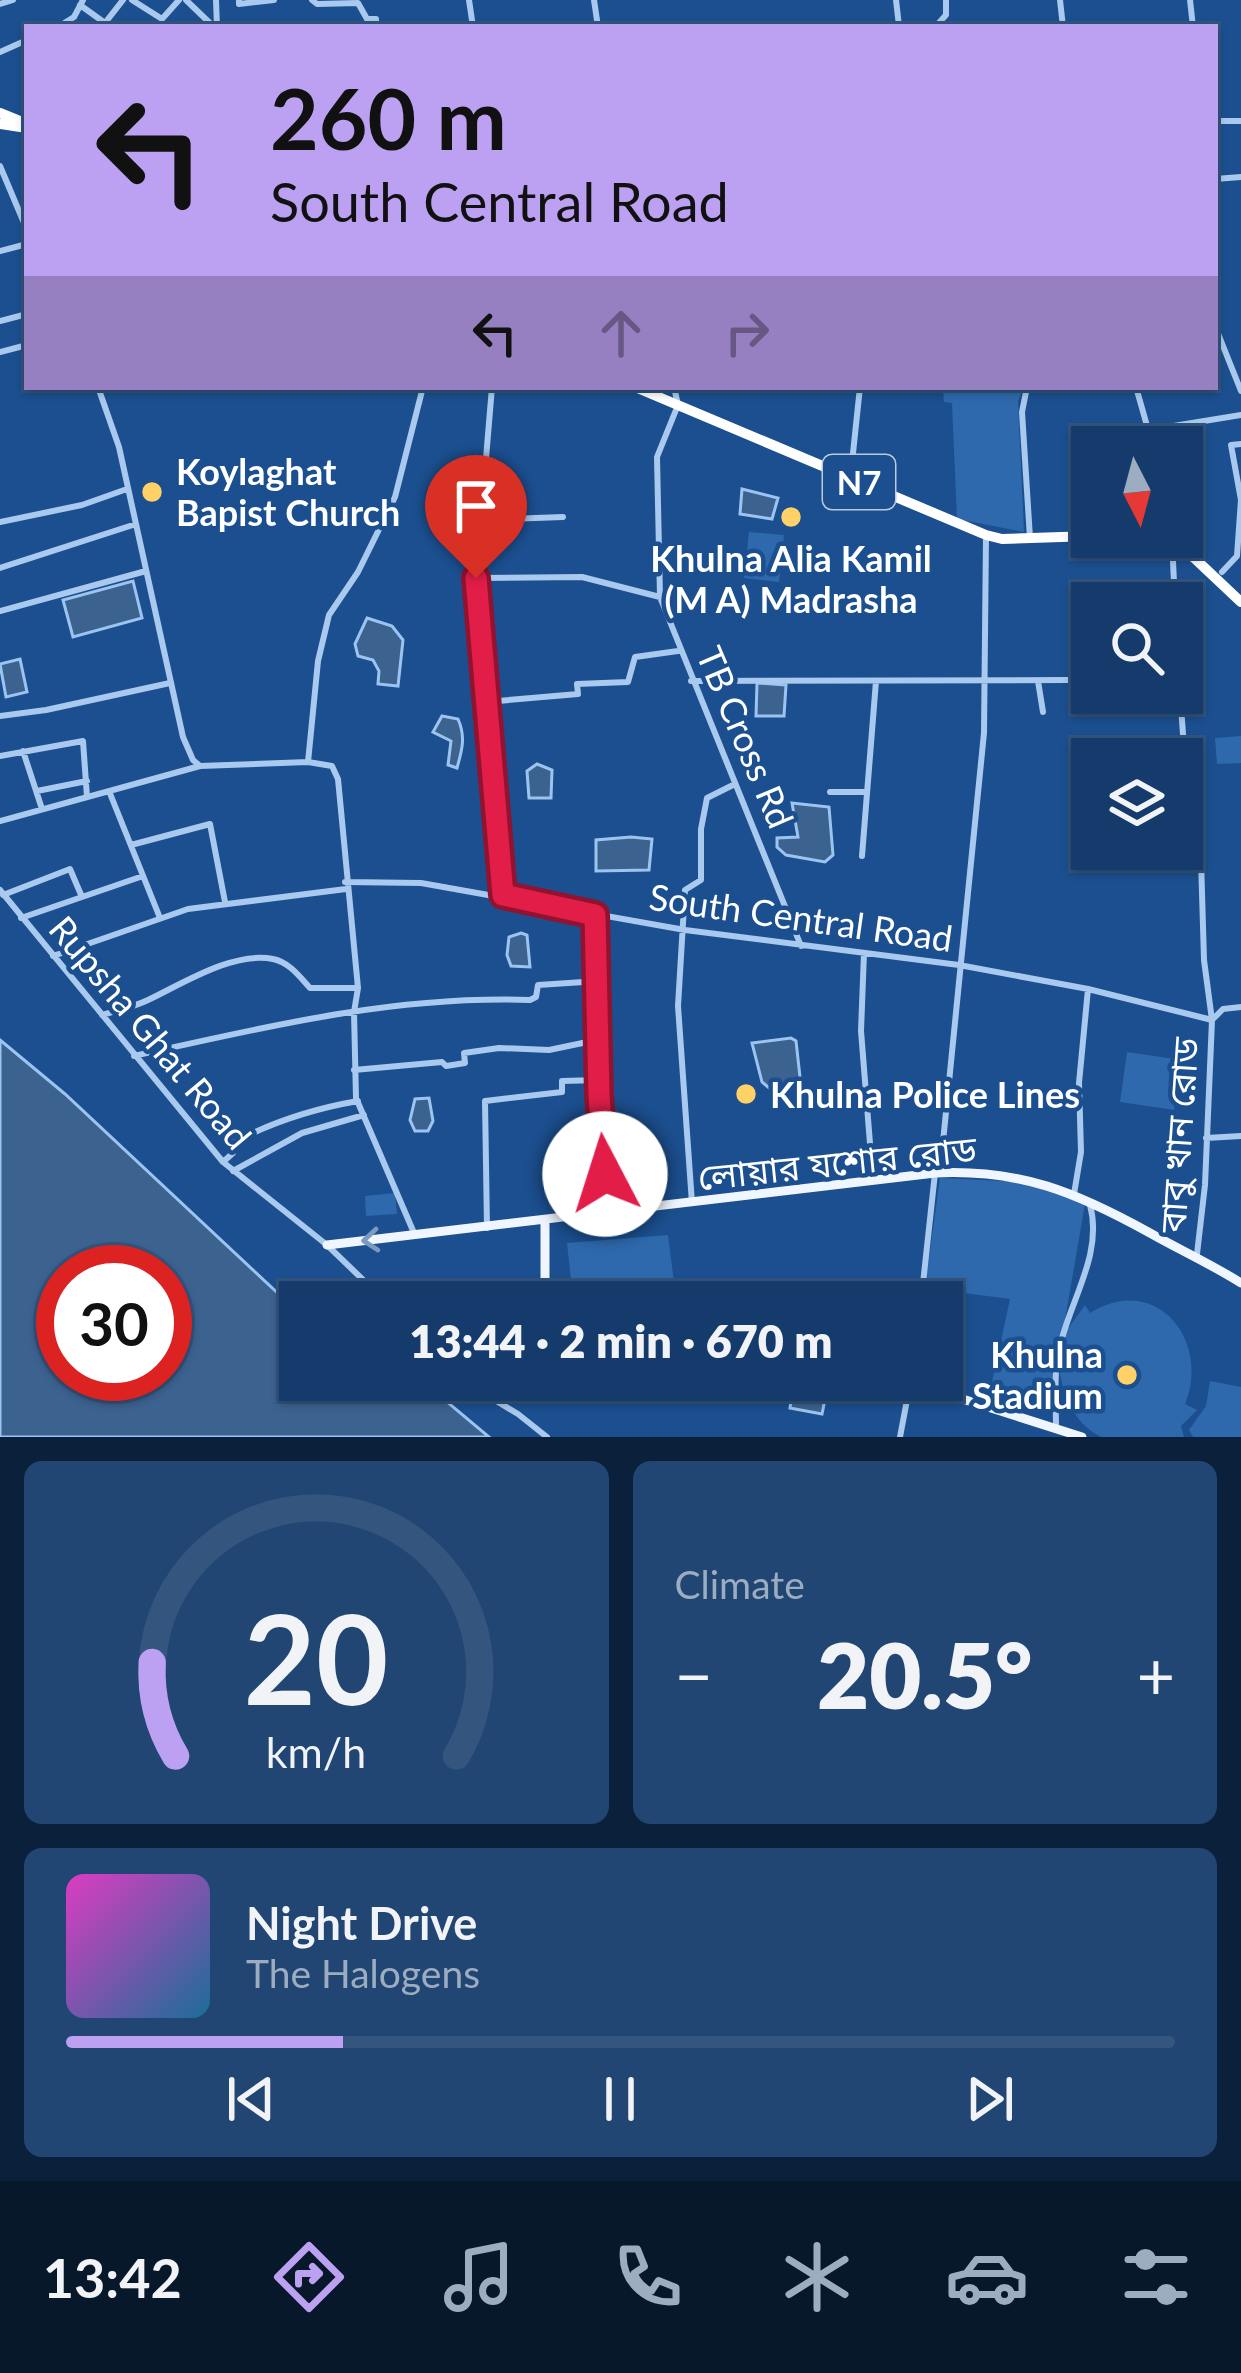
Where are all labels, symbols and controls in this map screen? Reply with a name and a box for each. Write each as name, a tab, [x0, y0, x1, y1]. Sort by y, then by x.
text: 260 m	[270, 67, 507, 168]
icon: left	[72, 72, 228, 228]
text: South Central Road	[270, 169, 729, 234]
icon: left	[462, 300, 528, 366]
icon: ahead	[588, 300, 654, 366]
icon: right	[714, 300, 780, 366]
north arrow	[1071, 426, 1203, 558]
map controls	[1071, 426, 1203, 870]
place label: Koylaghat Bapist Church	[176, 449, 400, 534]
pin	[425, 455, 527, 578]
road number: N7	[823, 455, 895, 509]
icon: arrive	[443, 473, 509, 539]
marker: Koylaghat Bapist Church	[139, 479, 165, 505]
marker: Khulna Alia Kamil (M A) Madrasha	[778, 504, 804, 530]
place label: Khulna Alia Kamil (M A) Madrasha	[650, 536, 932, 621]
button: search	[1071, 582, 1203, 714]
street label: TB Cross Rd	[688, 640, 804, 834]
button: layers	[1071, 738, 1203, 870]
street label: South Central Road	[647, 874, 955, 960]
street label: Rupsha Ghat Road	[41, 907, 261, 1157]
street label: বাবু খান রোড	[1149, 1036, 1208, 1235]
place label: Khulna Police Lines	[770, 1072, 1080, 1116]
marker: Khulna Police Lines	[733, 1081, 759, 1107]
position arrow	[542, 1111, 668, 1237]
street label: লোয়ার যশোর রোড	[695, 1125, 979, 1199]
one-way arrow	[361, 1227, 380, 1253]
speed limit sign: 30	[36, 1245, 192, 1401]
text: 13:44 · 2 min · 670 m	[409, 1314, 833, 1368]
place label: Khulna Stadium	[972, 1332, 1103, 1417]
marker: Khulna Stadium	[1114, 1362, 1140, 1388]
text: Climate	[675, 1561, 805, 1607]
text: 20	[244, 1582, 389, 1732]
text: 20.5°	[817, 1620, 1033, 1728]
text: −	[675, 1635, 713, 1714]
text: +	[1137, 1635, 1175, 1714]
text: km/h	[266, 1725, 366, 1776]
text: Night Drive	[246, 1896, 477, 1950]
text: The Halogens	[246, 1950, 480, 1996]
icon: previous	[218, 2066, 284, 2132]
icon: pause	[587, 2066, 653, 2132]
icon: next	[957, 2066, 1023, 2132]
icon: directions	[267, 2235, 351, 2319]
icon: music	[437, 2235, 521, 2319]
icon: phone	[606, 2235, 690, 2319]
icon: climate	[775, 2235, 859, 2319]
icon: car	[945, 2235, 1029, 2319]
icon: filters	[1114, 2235, 1198, 2319]
text: 13:42	[43, 2245, 182, 2310]

